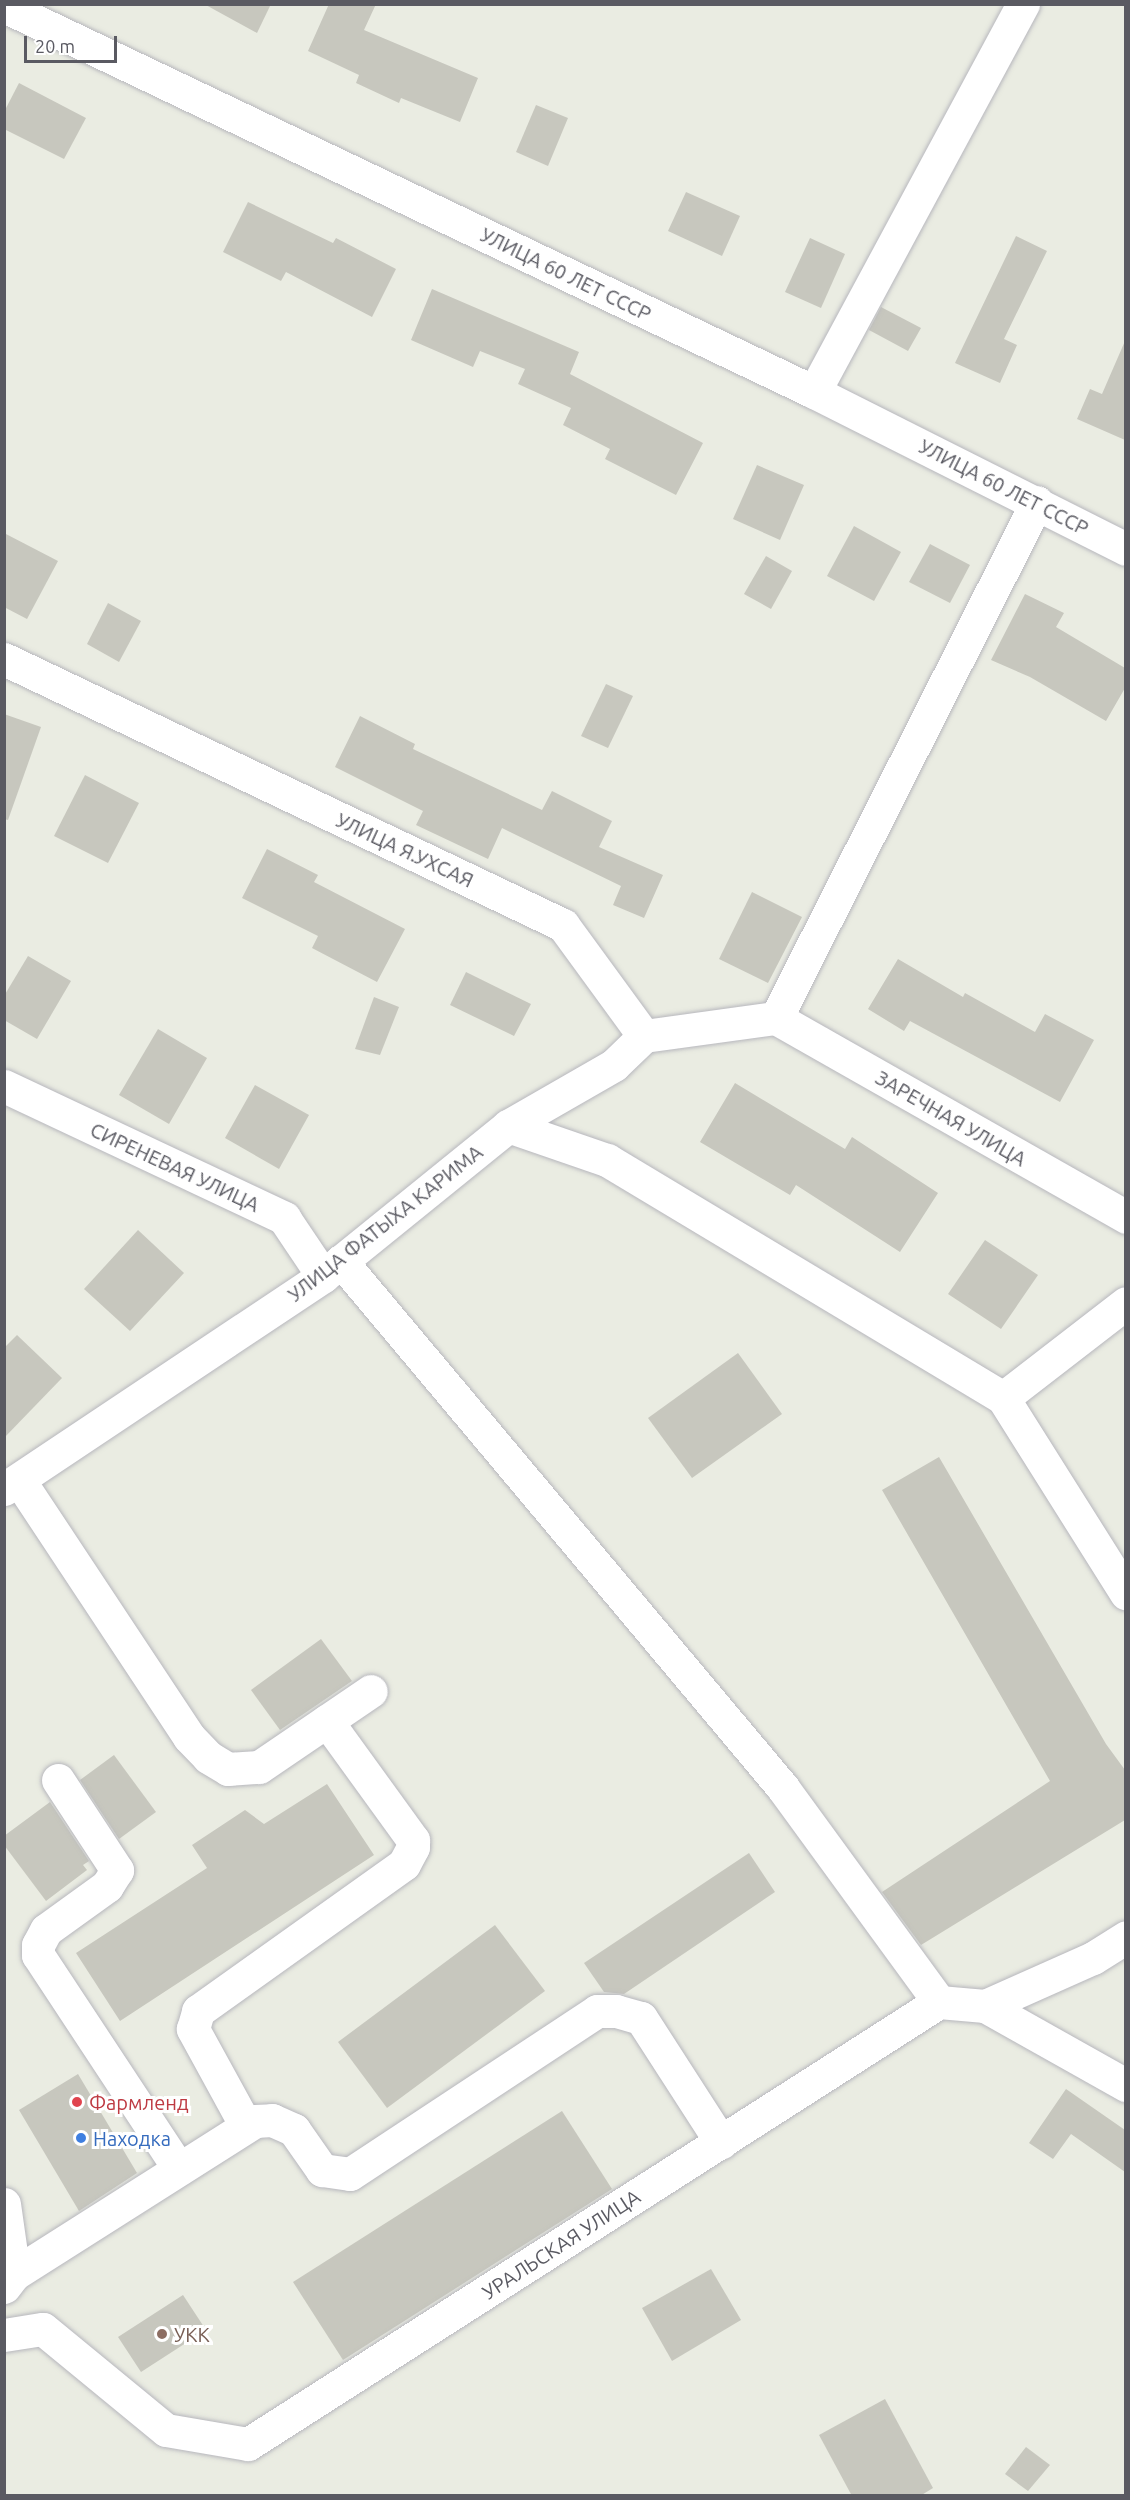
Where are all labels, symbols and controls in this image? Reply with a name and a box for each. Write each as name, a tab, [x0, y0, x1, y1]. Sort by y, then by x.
scale bar	[27, 24, 120, 62]
text: 20 m	[35, 36, 75, 56]
street label: УЛИЦА 60 ЛЕТ СССР	[477, 222, 655, 326]
street label: УЛИЦА 60 ЛЕТ СССР	[915, 434, 1093, 540]
street label: УЛИЦА Я.УХСАЯ	[332, 808, 478, 892]
street label: ЗАРЕЧНАЯ УЛИЦА	[871, 1065, 1031, 1171]
street label: СИРЕНЕВАЯ УЛИЦА	[87, 1117, 263, 1217]
street label: УЛИЦА ФАТЫХА КАРИМА	[283, 1140, 487, 1306]
place label: Фармленд	[89, 2090, 189, 2114]
marker: Фармленд	[70, 2095, 84, 2109]
place label: Находка	[93, 2126, 171, 2150]
marker: Находка	[74, 2131, 88, 2145]
street label: УРАЛЬСКАЯ УЛИЦА	[478, 2184, 644, 2304]
place label: УКК	[174, 2322, 210, 2346]
marker: УКК	[155, 2327, 169, 2341]

